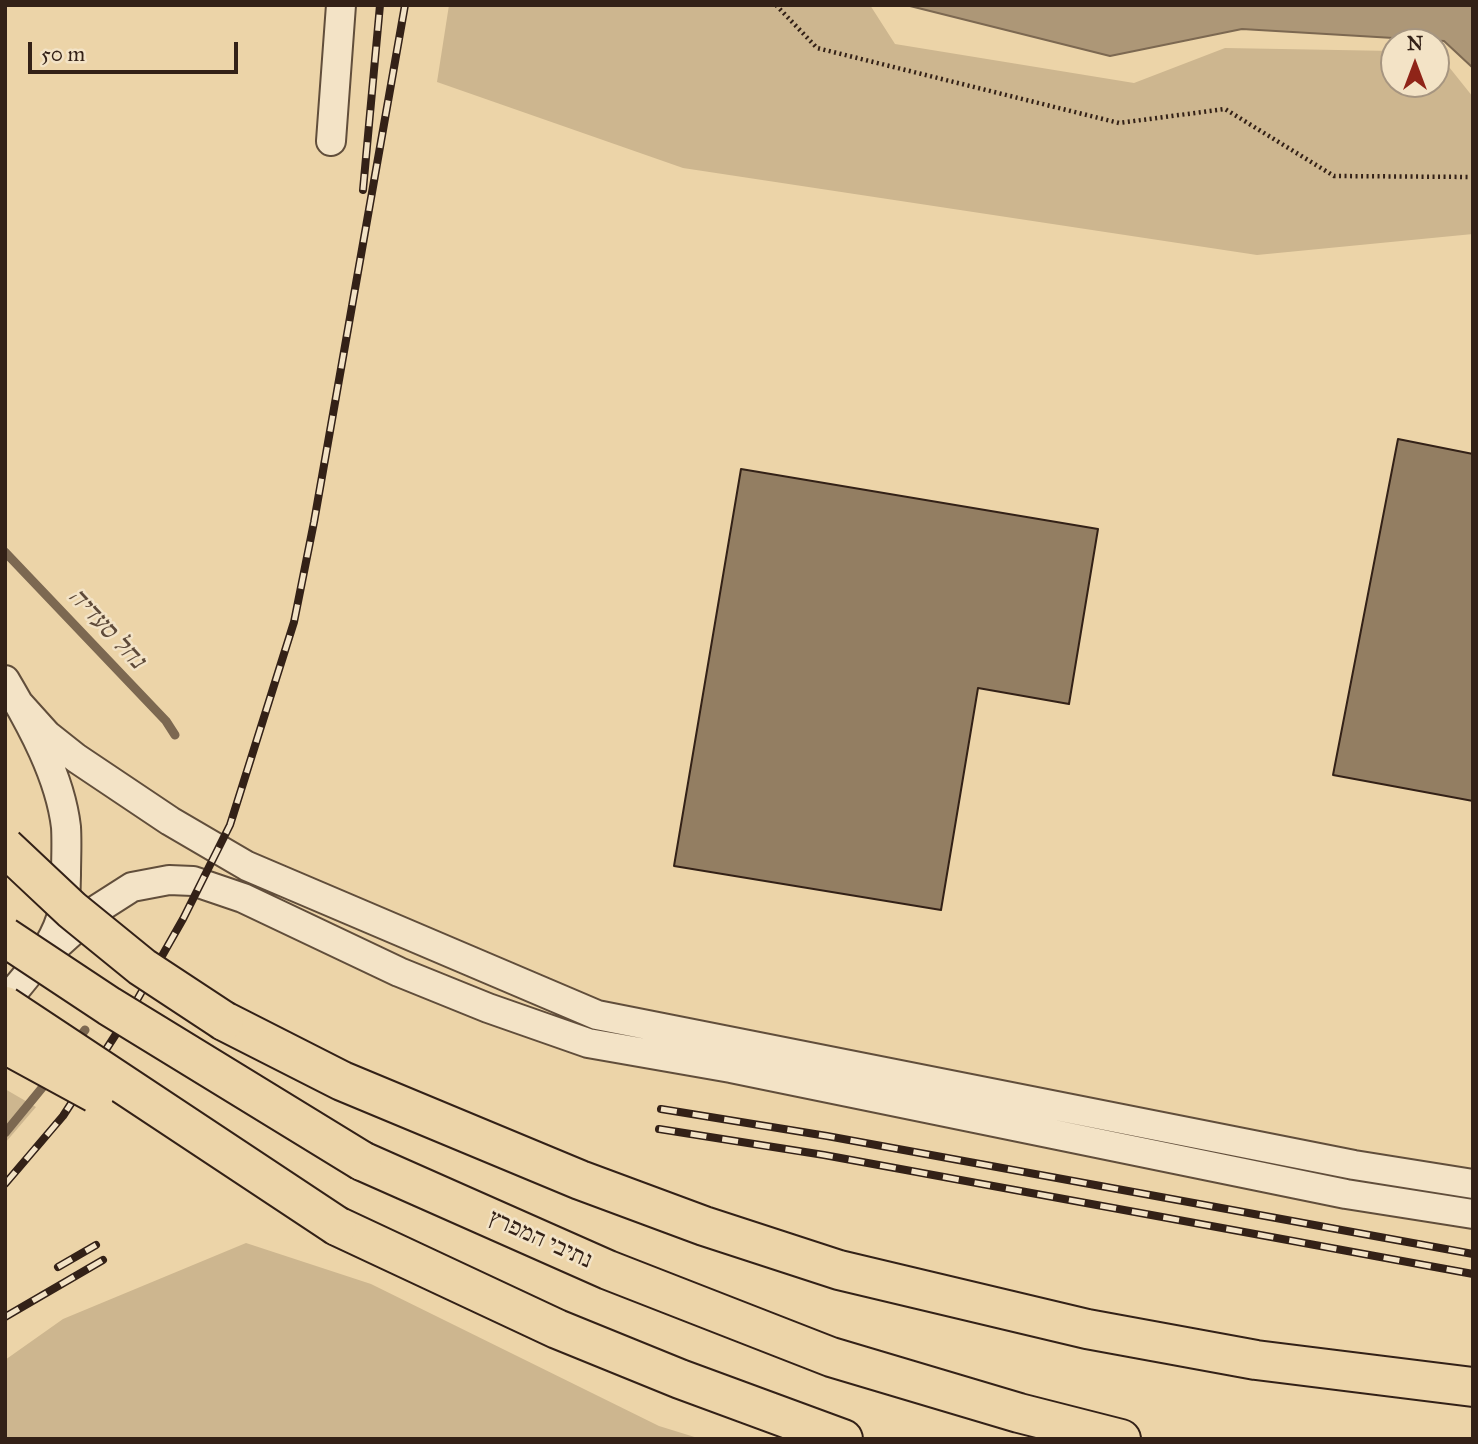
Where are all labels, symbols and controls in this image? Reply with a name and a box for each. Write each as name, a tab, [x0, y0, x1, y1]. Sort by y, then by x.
scale bar	[32, 28, 242, 72]
north arrow	[1380, 28, 1450, 98]
text: N	[1407, 32, 1423, 55]
text: 50 m	[41, 41, 85, 67]
water label: נחל סעדיה	[61, 582, 151, 676]
street label: נתיבי המפרץ	[484, 1204, 596, 1276]

